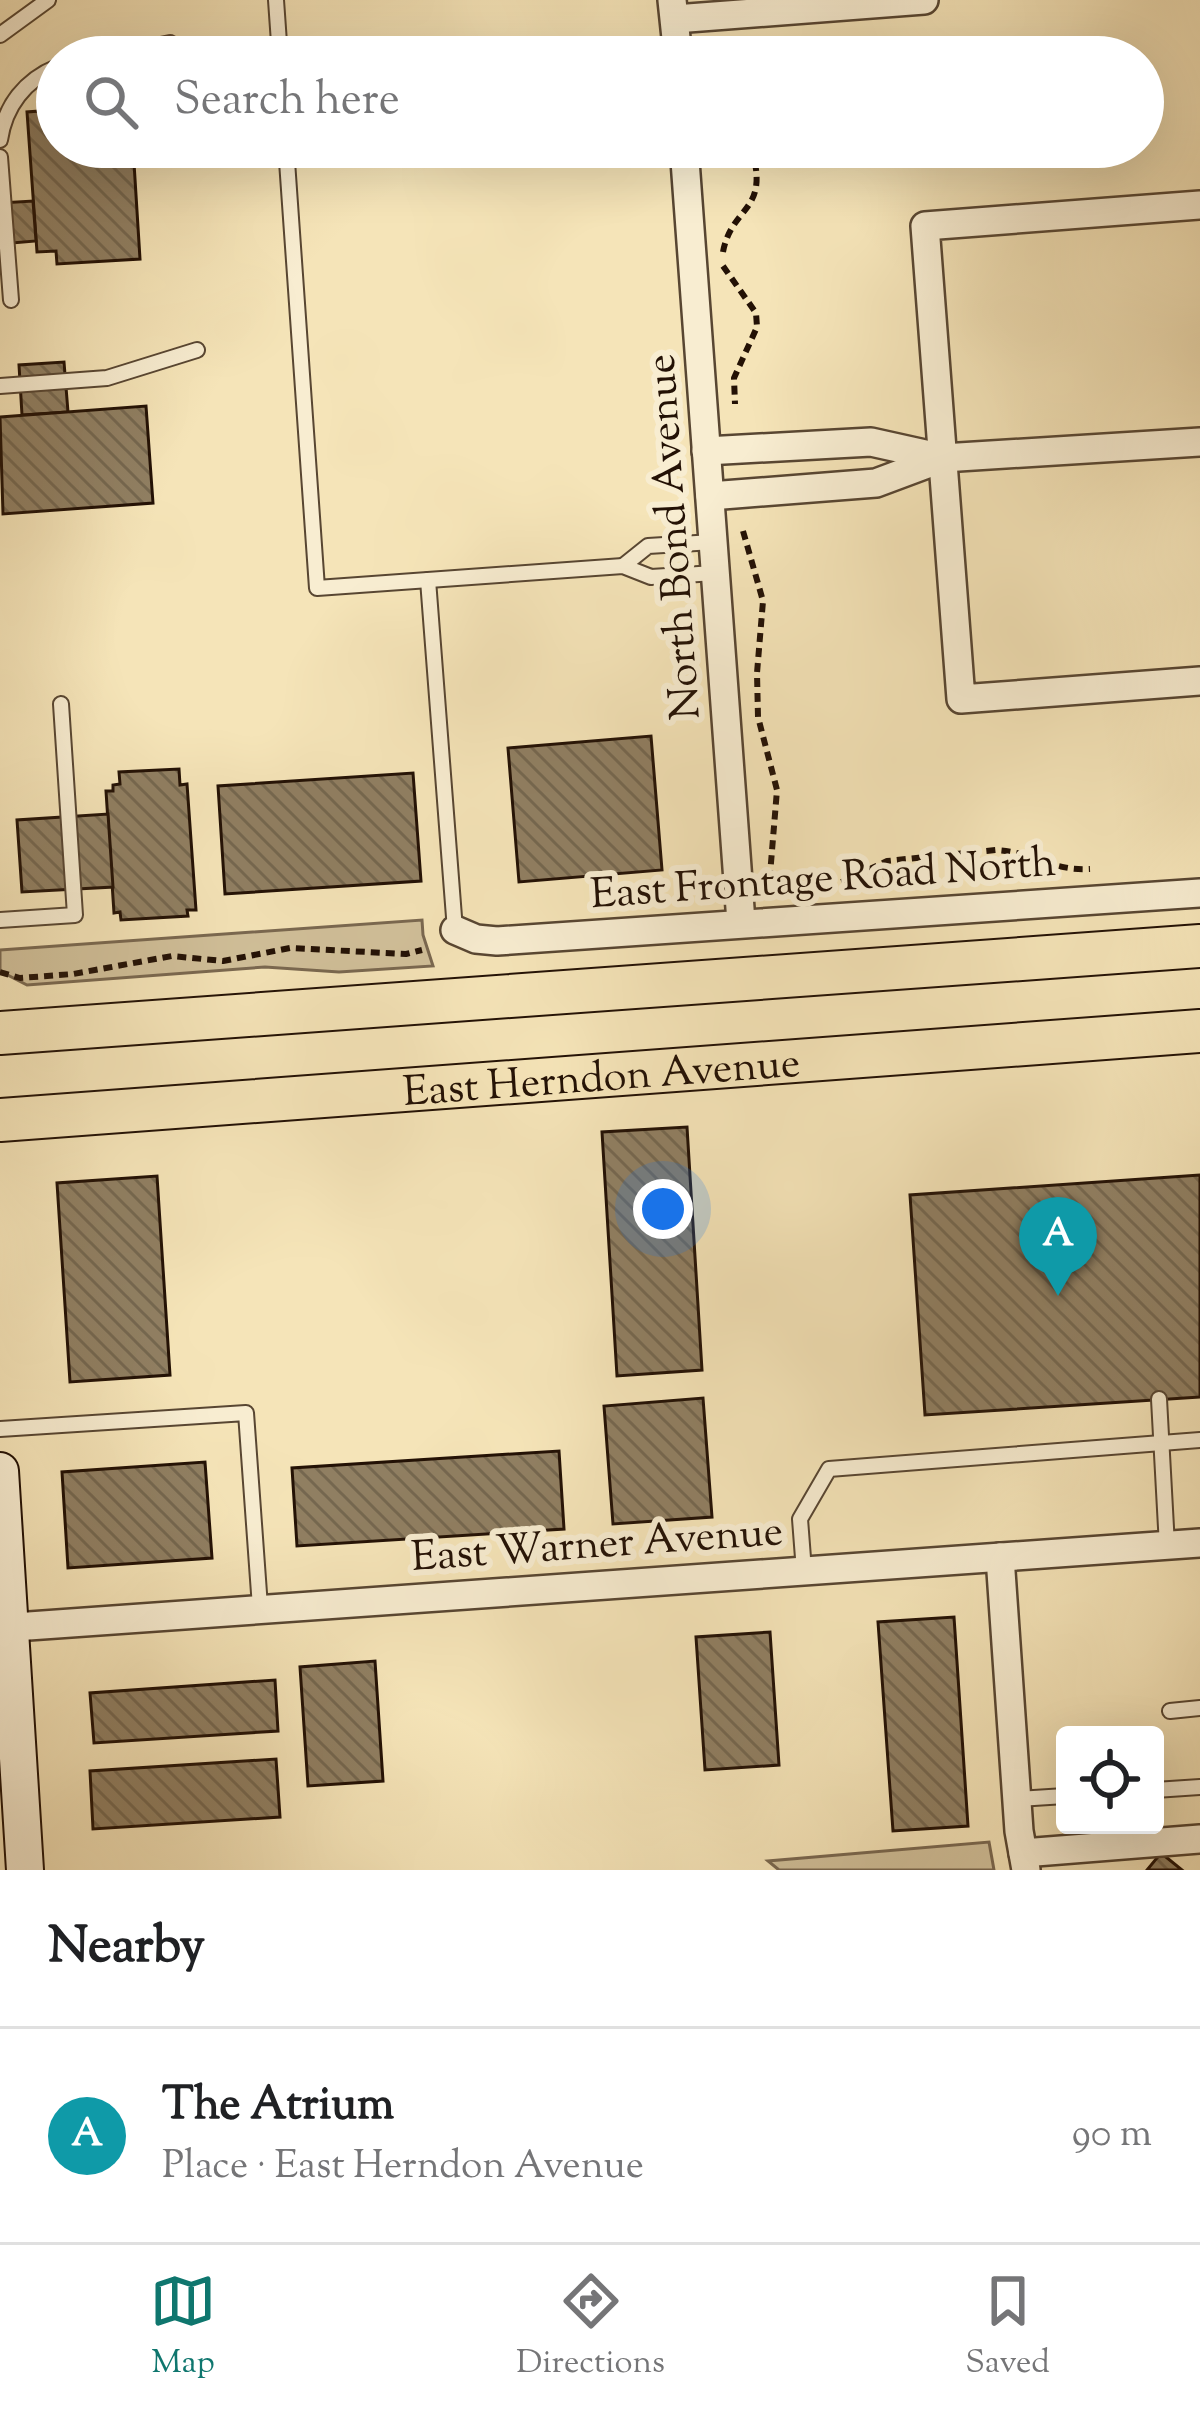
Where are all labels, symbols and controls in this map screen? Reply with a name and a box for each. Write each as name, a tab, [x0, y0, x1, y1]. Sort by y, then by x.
search box	[36, 36, 1164, 168]
icon: search	[78, 69, 144, 135]
text: Search here	[174, 70, 400, 135]
street label: North Bond Avenue	[633, 352, 719, 722]
street label: East Frontage Road North	[589, 835, 1058, 927]
street label: East Herndon Avenue	[401, 1036, 802, 1125]
your location	[633, 1179, 693, 1239]
pin: A	[1019, 1197, 1097, 1296]
street label: East Warner Avenue	[410, 1504, 785, 1590]
map controls	[1056, 1726, 1164, 1834]
button: locate	[1056, 1726, 1164, 1834]
text: Nearby	[48, 1912, 205, 1985]
text: The Atrium	[162, 2075, 394, 2140]
text: A	[71, 2108, 103, 2164]
text: 90 m	[1072, 2108, 1152, 2164]
text: Place · East Herndon Avenue	[162, 2140, 644, 2196]
tab: Map	[150, 2268, 216, 2388]
tab: Directions	[516, 2268, 665, 2388]
tab: Saved	[965, 2268, 1050, 2388]

